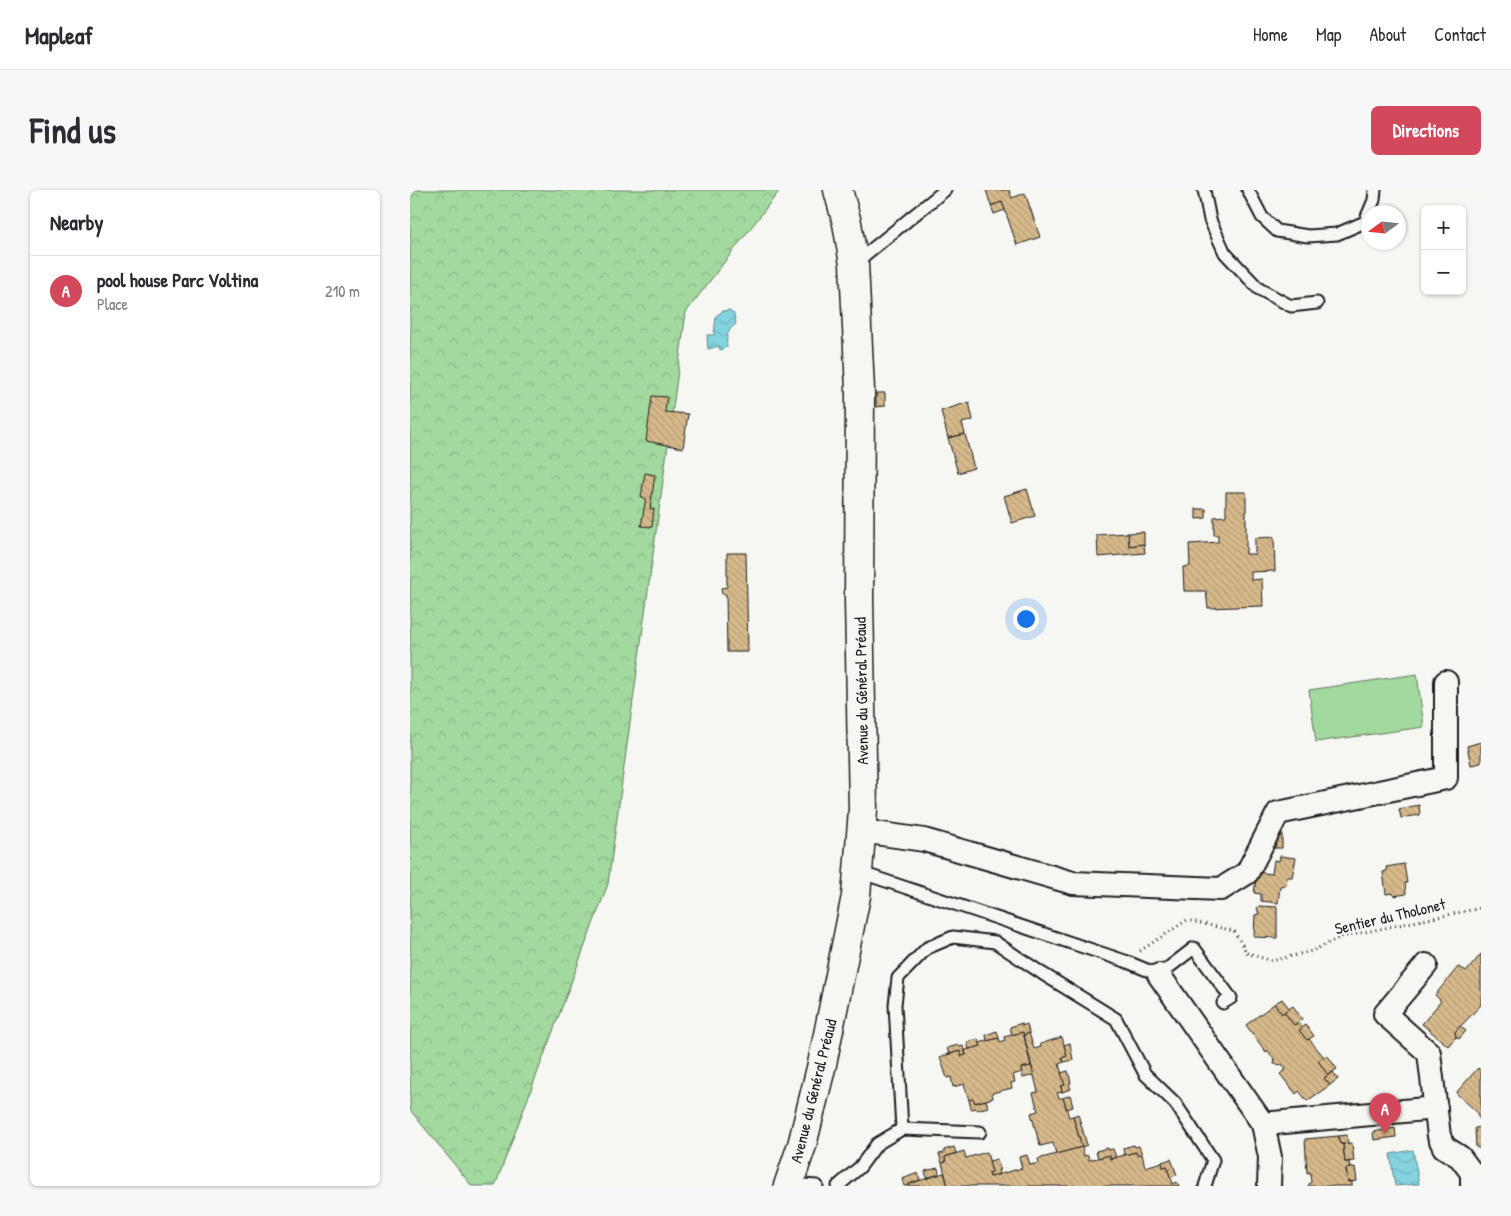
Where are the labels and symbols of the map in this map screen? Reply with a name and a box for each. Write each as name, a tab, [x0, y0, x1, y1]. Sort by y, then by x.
north arrow	[1361, 205, 1406, 250]
your location	[1013, 606, 1039, 632]
street label: Avenue du Général Préaud	[849, 617, 873, 765]
street label: Sentier du Tholonet	[1332, 892, 1448, 939]
street label: Avenue du Général Préaud	[784, 1017, 842, 1165]
pin: A	[1369, 1093, 1401, 1134]

